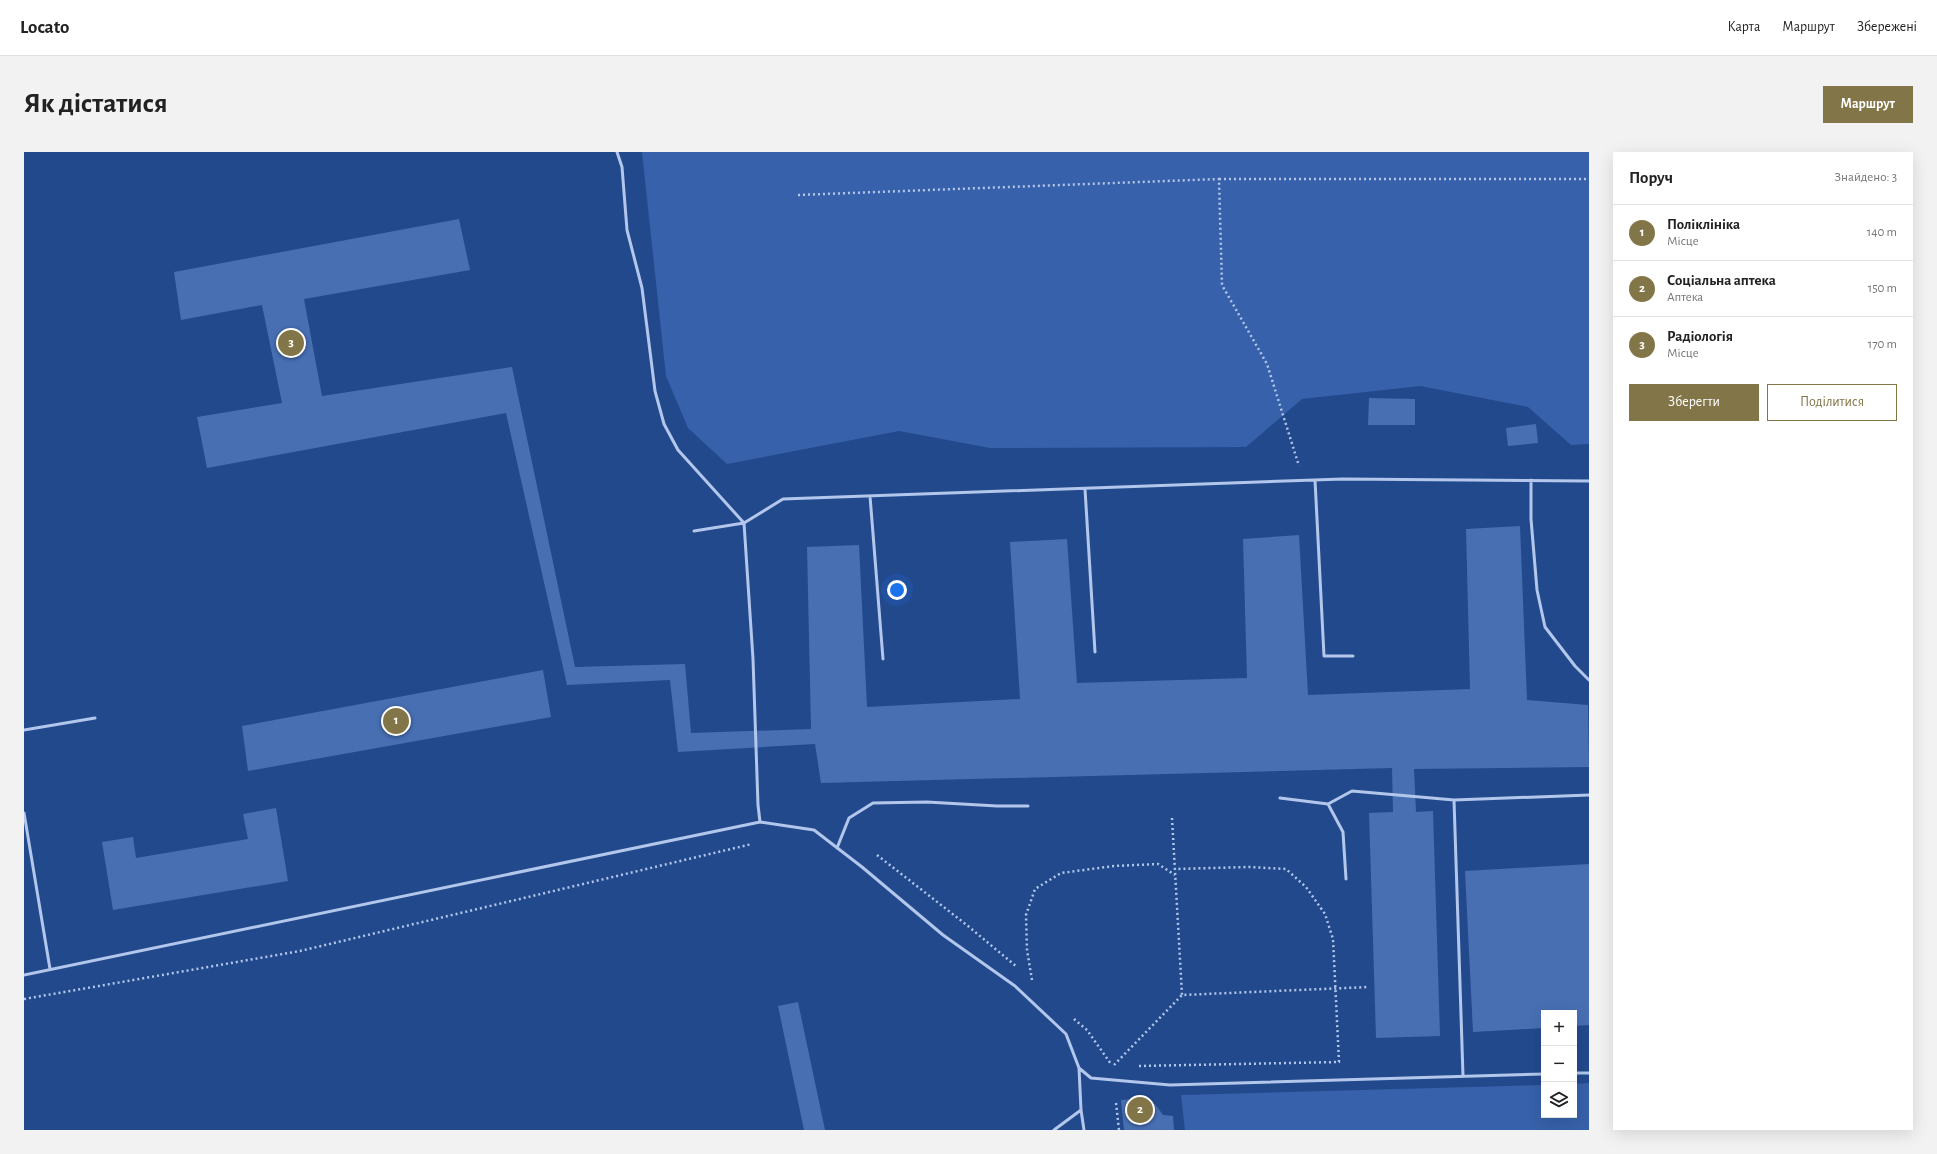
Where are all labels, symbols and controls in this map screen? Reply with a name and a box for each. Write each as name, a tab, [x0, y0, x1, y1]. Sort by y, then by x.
text: Locato	[20, 18, 69, 37]
text: Карта	[1727, 20, 1760, 34]
text: Маршрут	[1782, 20, 1835, 34]
text: Збережені	[1857, 20, 1917, 34]
button: Маршрут	[1823, 86, 1913, 123]
text: Як дістатися	[24, 90, 168, 118]
text: Поруч	[1629, 169, 1673, 186]
text: Знайдено: 3	[1834, 171, 1897, 184]
text: Поліклініка	[1667, 217, 1740, 232]
text: 1	[1640, 226, 1644, 239]
text: 140 m	[1867, 226, 1897, 239]
text: Місце	[1667, 235, 1699, 248]
text: Соціальна аптека	[1667, 273, 1776, 288]
text: 2	[1639, 282, 1645, 295]
text: 150 m	[1868, 282, 1897, 295]
text: Аптека	[1667, 291, 1703, 304]
pin: 3	[278, 328, 304, 358]
text: Радіологія	[1667, 329, 1733, 344]
text: 3	[1639, 338, 1645, 351]
text: 170 m	[1868, 338, 1897, 351]
text: Місце	[1667, 347, 1699, 360]
button: Зберегти	[1629, 384, 1759, 421]
button: Поділитися	[1767, 384, 1897, 421]
your location	[887, 580, 907, 600]
pin: 1	[383, 706, 409, 736]
map controls	[1541, 1010, 1577, 1118]
button: +	[1541, 1010, 1577, 1046]
button: −	[1541, 1046, 1577, 1082]
button: layers	[1541, 1082, 1577, 1118]
pin: 2	[1127, 1095, 1153, 1125]

